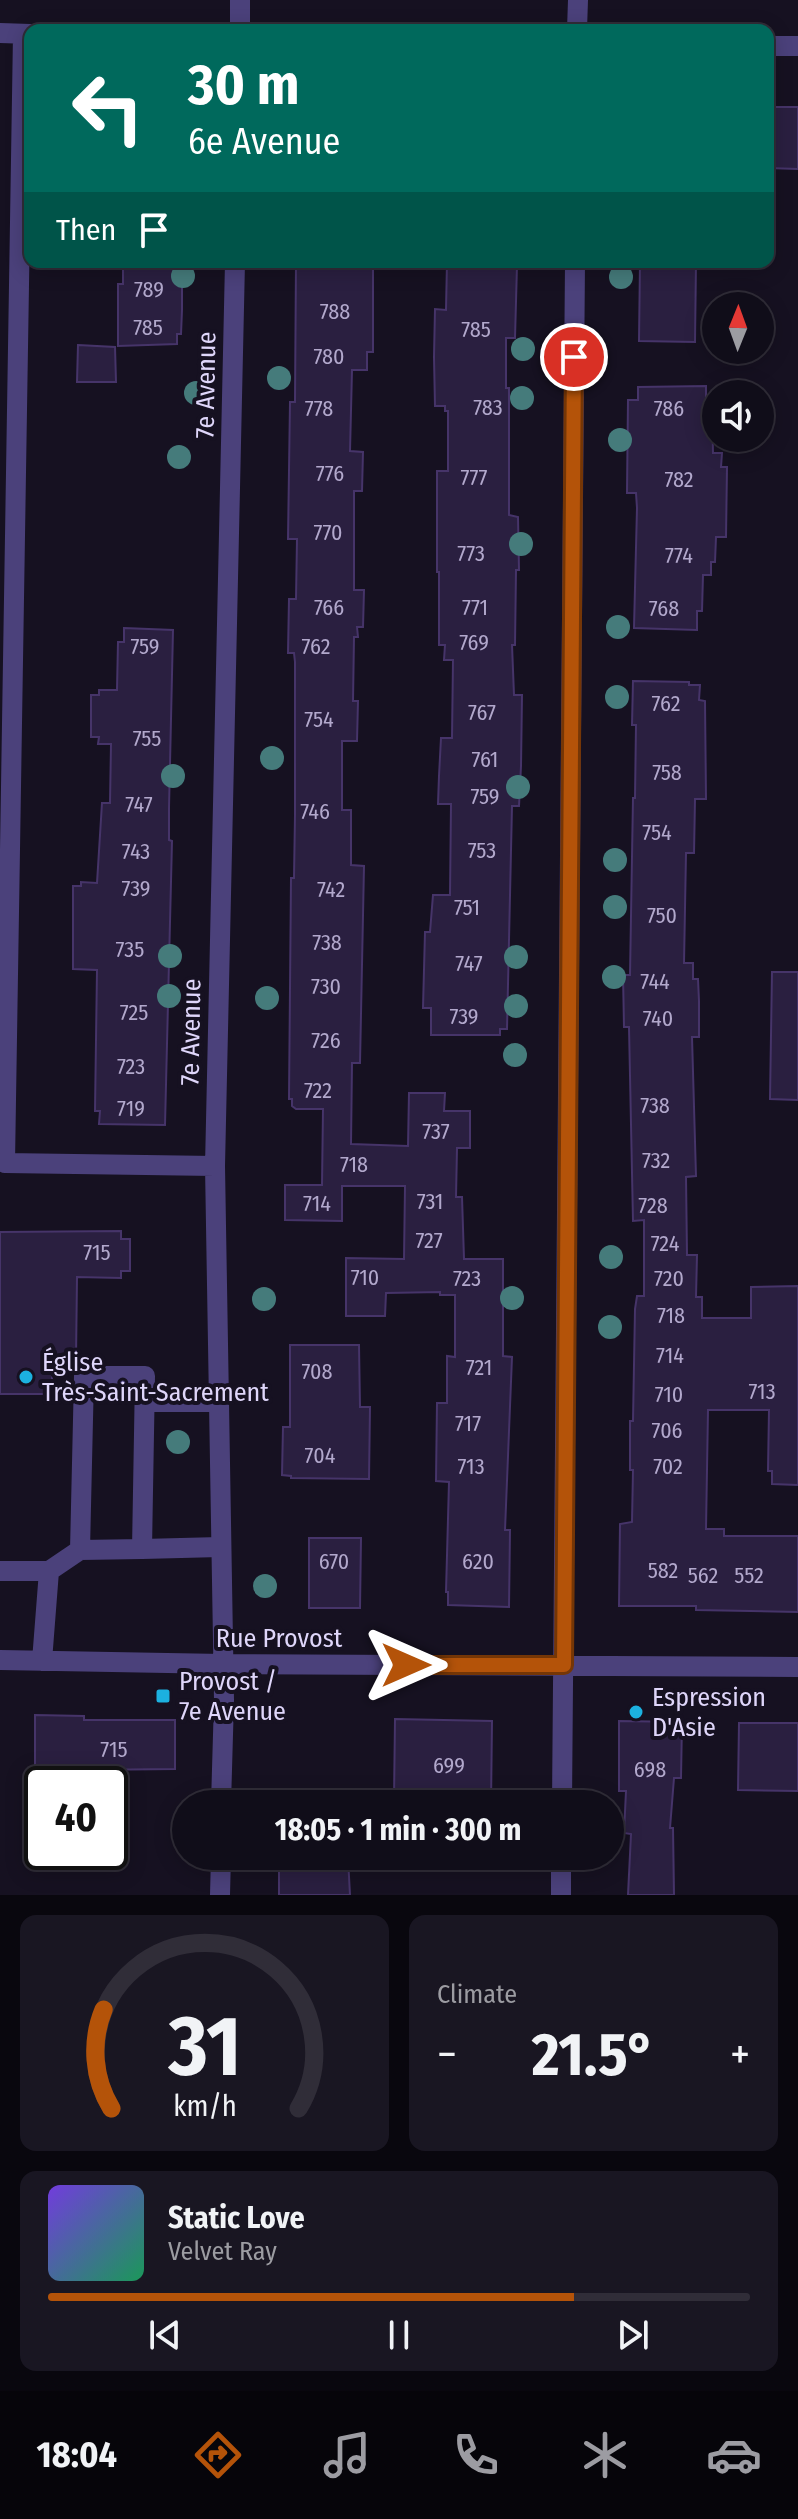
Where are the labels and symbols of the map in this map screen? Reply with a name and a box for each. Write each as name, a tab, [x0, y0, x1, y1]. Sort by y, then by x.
house number: 789	[134, 276, 164, 303]
north arrow	[702, 292, 774, 364]
house number: 788	[320, 298, 350, 325]
house number: 785	[133, 314, 163, 341]
house number: 785	[461, 316, 491, 343]
pin	[540, 323, 608, 391]
street label: 7e Avenue	[190, 331, 222, 439]
house number: 780	[314, 343, 344, 370]
house number: 783	[473, 394, 503, 421]
house number: 778	[305, 395, 333, 422]
house number: 786	[654, 395, 684, 422]
house number: 776	[316, 460, 344, 487]
house number: 777	[461, 464, 488, 491]
house number: 782	[664, 466, 694, 493]
house number: 770	[313, 519, 343, 546]
house number: 773	[457, 540, 485, 567]
house number: 774	[665, 542, 693, 569]
house number: 766	[314, 594, 344, 621]
house number: 771	[462, 594, 488, 621]
house number: 768	[649, 595, 679, 622]
house number: 769	[459, 629, 489, 656]
house number: 759	[130, 633, 160, 660]
house number: 762	[302, 633, 330, 660]
house number: 762	[652, 690, 680, 717]
house number: 767	[468, 699, 496, 726]
house number: 754	[304, 706, 334, 733]
house number: 755	[133, 725, 161, 752]
house number: 761	[472, 746, 498, 773]
house number: 758	[652, 759, 682, 786]
house number: 759	[470, 783, 500, 810]
house number: 747	[125, 791, 153, 818]
house number: 746	[300, 798, 330, 825]
house number: 754	[642, 819, 672, 846]
house number: 753	[468, 837, 496, 864]
house number: 743	[122, 838, 150, 865]
house number: 739	[121, 875, 151, 902]
house number: 742	[317, 876, 345, 903]
house number: 751	[454, 894, 480, 921]
house number: 750	[647, 902, 677, 929]
house number: 738	[312, 929, 342, 956]
house number: 735	[116, 936, 144, 963]
house number: 747	[455, 950, 483, 977]
house number: 744	[640, 968, 670, 995]
house number: 730	[311, 973, 341, 1000]
street label: 7e Avenue	[175, 978, 207, 1086]
house number: 725	[120, 999, 148, 1026]
house number: 739	[449, 1003, 479, 1030]
house number: 740	[643, 1005, 673, 1032]
house number: 726	[311, 1027, 341, 1054]
house number: 723	[117, 1053, 145, 1080]
house number: 722	[304, 1077, 332, 1104]
house number: 738	[640, 1092, 670, 1119]
house number: 719	[117, 1095, 145, 1122]
house number: 737	[422, 1118, 450, 1145]
house number: 732	[642, 1147, 670, 1174]
house number: 718	[340, 1151, 368, 1178]
house number: 731	[417, 1188, 443, 1215]
house number: 714	[303, 1190, 331, 1217]
house number: 728	[638, 1192, 668, 1219]
house number: 727	[415, 1227, 443, 1254]
house number: 724	[651, 1230, 680, 1257]
house number: 715	[83, 1239, 111, 1266]
house number: 710	[351, 1264, 379, 1291]
house number: 723	[453, 1265, 481, 1292]
house number: 720	[654, 1265, 684, 1292]
house number: 718	[657, 1302, 685, 1329]
house number: 714	[656, 1342, 684, 1369]
place label: Église Très-Saint-Sacrement	[42, 1347, 269, 1408]
house number: 721	[466, 1354, 492, 1381]
house number: 708	[301, 1358, 333, 1385]
marker: Église Très-Saint-Sacrement	[17, 1368, 35, 1386]
house number: 713	[748, 1378, 776, 1405]
house number: 710	[655, 1381, 683, 1408]
house number: 717	[455, 1410, 481, 1437]
house number: 706	[651, 1417, 683, 1444]
house number: 704	[305, 1442, 336, 1469]
house number: 713	[457, 1453, 485, 1480]
house number: 702	[653, 1453, 683, 1480]
house number: 670	[319, 1548, 349, 1575]
house number: 620	[462, 1548, 494, 1575]
house number: 582	[648, 1557, 678, 1584]
house number: 562	[688, 1562, 718, 1589]
house number: 552	[734, 1562, 764, 1589]
street label: Rue Provost	[216, 1623, 343, 1654]
position arrow	[364, 1623, 448, 1707]
place label: Provost / 7e Avenue	[179, 1666, 286, 1727]
place label: Espression D'Asie	[652, 1682, 766, 1743]
marker: Provost / 7e Avenue	[154, 1687, 172, 1705]
marker: Espression D'Asie	[627, 1703, 645, 1721]
house number: 715	[100, 1736, 128, 1763]
house number: 699	[433, 1752, 465, 1779]
house number: 698	[634, 1756, 666, 1783]
speed limit sign: 40	[24, 1766, 128, 1870]

